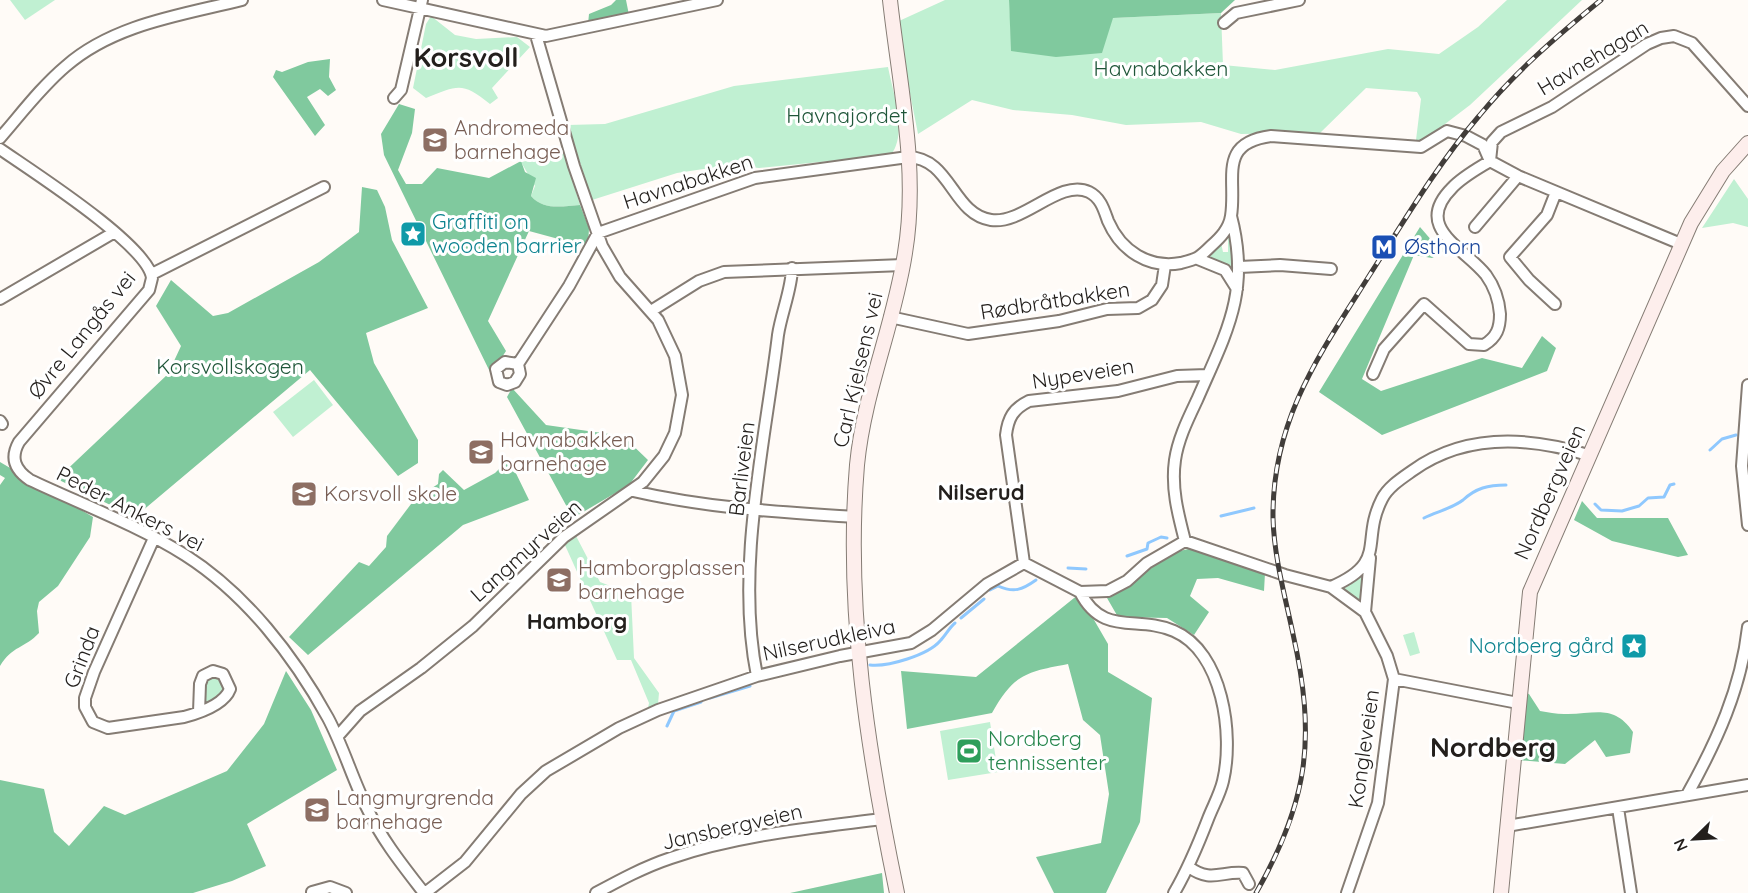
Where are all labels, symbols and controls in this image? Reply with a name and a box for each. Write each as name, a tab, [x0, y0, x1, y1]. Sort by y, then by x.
street label: Havnehagan	[1532, 14, 1653, 101]
district label: Korsvoll	[413, 40, 519, 74]
park label: Havnabakken	[1094, 55, 1228, 81]
park label: Havnajordet	[786, 102, 908, 128]
place label: Andromeda barnehage	[454, 114, 569, 164]
school or university icon: Andromeda barnehage	[420, 125, 450, 155]
street label: Havnabakken	[620, 148, 756, 214]
place label: Graffiti on wooden barrier	[432, 208, 582, 258]
place icon: Graffiti on wooden barrier	[398, 219, 428, 249]
metro station icon: Østhorn	[1369, 232, 1399, 262]
place label: Østhorn	[1404, 233, 1481, 259]
street label: Øvre Langås vei	[22, 265, 141, 403]
street label: Rødbråtbakken	[978, 275, 1132, 325]
street label: Carl Kjelsens vei	[827, 290, 888, 450]
street label: Nypeveien	[1030, 352, 1136, 394]
park label: Korsvollskogen	[156, 353, 304, 379]
street label: Barliveien	[722, 420, 760, 518]
street label: Nordbergveien	[1508, 420, 1590, 563]
place label: Havnabakken barnehage	[500, 426, 635, 476]
school or university icon: Havnabakken barnehage	[466, 437, 496, 467]
street label: Peder Ankers vei	[52, 460, 209, 556]
district label: Nilserud	[937, 478, 1025, 506]
school or university icon: Korsvoll skole	[289, 479, 319, 509]
place label: Korsvoll skole	[324, 480, 457, 506]
street label: Langmyrveien	[464, 494, 586, 607]
place label: Hamborgplassen barnehage	[578, 554, 745, 604]
school or university icon: Hamborgplassen barnehage	[544, 565, 574, 595]
district label: Hamborg	[527, 607, 627, 635]
street label: Nilserudkleiva	[760, 612, 898, 666]
street label: Grinda	[57, 622, 105, 692]
place icon: Nordberg gård	[1619, 631, 1649, 661]
place label: Nordberg gård	[1468, 632, 1614, 658]
street label: Kongleveien	[1342, 688, 1384, 810]
place label: Nordberg tennissenter	[988, 725, 1106, 775]
district label: Nordberg	[1430, 730, 1556, 764]
sports icon: Nordberg tennissenter	[954, 736, 984, 766]
place label: Langmyrgrenda barnehage	[336, 784, 494, 834]
school or university icon: Langmyrgrenda barnehage	[302, 795, 332, 825]
street label: Jansbergveien	[659, 797, 805, 855]
north arrow	[1664, 809, 1724, 869]
text: N	[1669, 836, 1692, 855]

